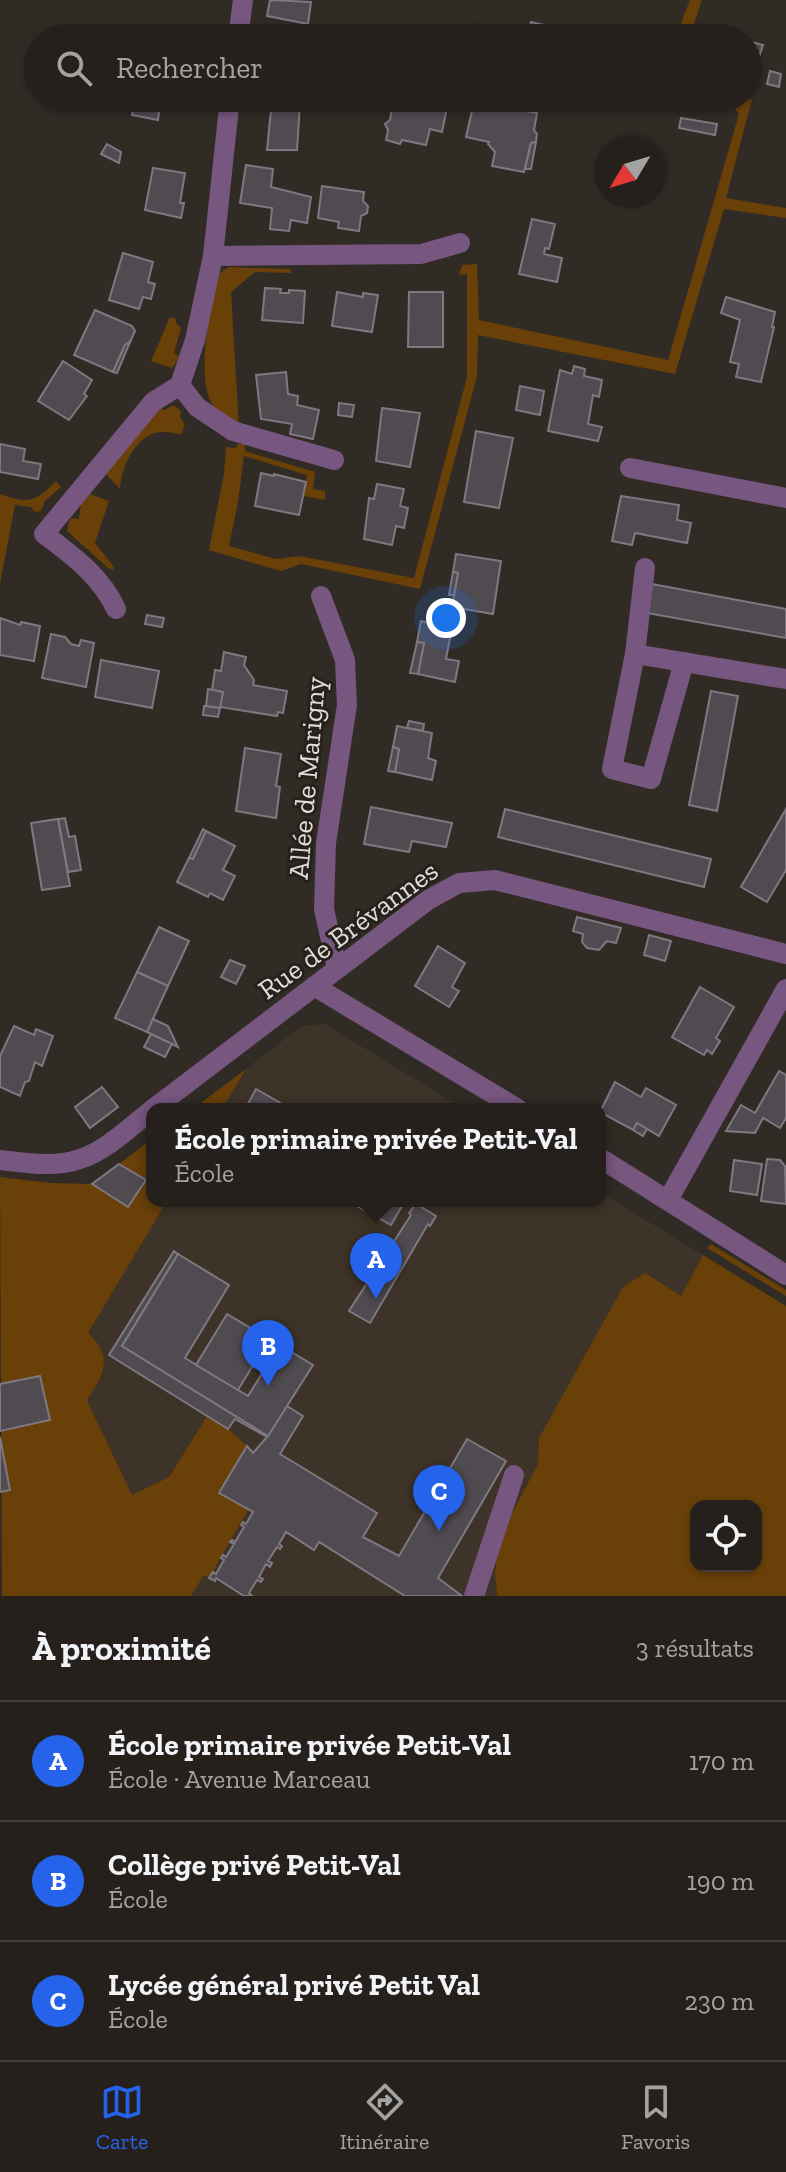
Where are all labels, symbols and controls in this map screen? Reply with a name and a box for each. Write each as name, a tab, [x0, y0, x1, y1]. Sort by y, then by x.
search box	[24, 24, 762, 112]
icon: search	[52, 46, 96, 90]
text: Rechercher	[116, 50, 263, 86]
north arrow	[594, 136, 666, 208]
your location	[426, 598, 466, 638]
street label: Allée de Marigny	[282, 675, 332, 881]
street label: Rue de Brévannes	[252, 854, 444, 1006]
popup	[146, 1103, 606, 1207]
text: École primaire privée Petit-Val	[175, 1121, 577, 1157]
text: École	[175, 1157, 234, 1189]
pin: A	[350, 1233, 402, 1299]
pin: B	[242, 1320, 294, 1386]
pin: C	[413, 1465, 465, 1531]
map controls	[690, 1500, 762, 1572]
button: locate	[690, 1500, 762, 1572]
text: À proximité	[32, 1628, 211, 1669]
text: 3 résultats	[636, 1632, 754, 1664]
text: École primaire privée Petit-Val	[108, 1727, 511, 1763]
text: A	[49, 1745, 67, 1777]
text: 170 m	[689, 1745, 754, 1777]
text: École · Avenue Marceau	[108, 1763, 370, 1795]
text: Collège privé Petit-Val	[108, 1847, 401, 1883]
text: B	[50, 1865, 66, 1897]
text: 190 m	[687, 1865, 754, 1897]
text: École	[108, 1883, 168, 1915]
text: Lycée général privé Petit Val	[108, 1967, 480, 2003]
text: C	[50, 1985, 66, 2017]
text: 230 m	[685, 1985, 754, 2017]
text: École	[108, 2003, 168, 2035]
tab: Carte	[96, 2080, 148, 2155]
tab: Itinéraire	[340, 2080, 429, 2155]
tab: Favoris	[621, 2080, 690, 2155]

